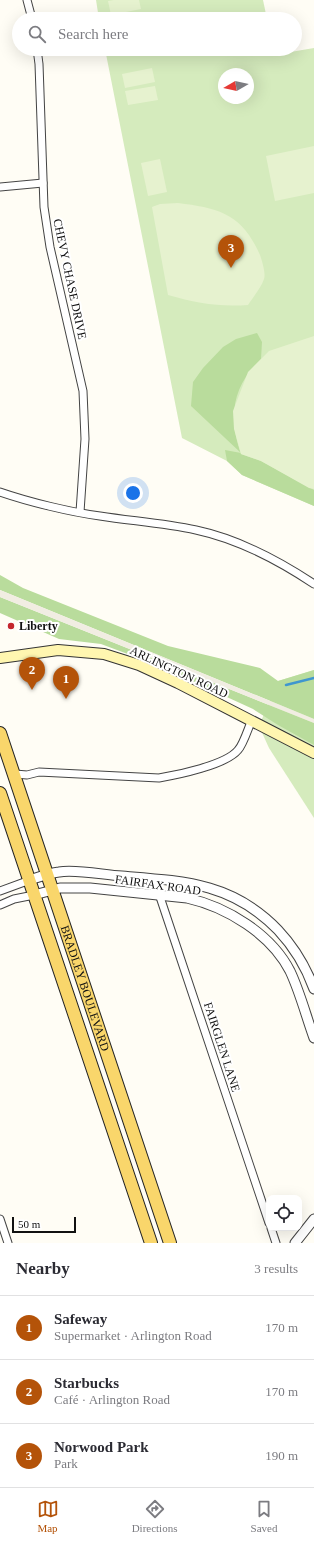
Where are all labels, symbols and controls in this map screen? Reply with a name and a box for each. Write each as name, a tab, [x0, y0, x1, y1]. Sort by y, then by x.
search box	[12, 12, 302, 56]
icon: search	[26, 23, 48, 45]
text: Search here	[58, 26, 128, 42]
north arrow	[218, 68, 254, 104]
street label: CHEVY CHASE DRIVE	[50, 217, 90, 341]
pin: 3	[218, 235, 244, 268]
your location	[123, 483, 143, 503]
place label: Liberty	[19, 619, 58, 633]
marker: Liberty	[6, 621, 16, 631]
street label: ARLINGTON ROAD	[128, 643, 231, 701]
pin: 2	[19, 657, 45, 690]
pin: 1	[53, 666, 79, 699]
street label: FAIRFAX ROAD	[114, 872, 202, 898]
street label: BRADLEY BOULEVARD	[58, 923, 113, 1053]
street label: FAIRGLEN LANE	[201, 1000, 243, 1094]
map controls	[266, 1195, 302, 1231]
button: locate	[266, 1195, 302, 1231]
scale bar	[12, 1215, 76, 1234]
text: 50 m	[18, 1218, 40, 1230]
text: Nearby	[16, 1259, 70, 1278]
text: 3 results	[254, 1261, 298, 1276]
text: Safeway	[54, 1311, 107, 1327]
text: 1	[26, 1320, 32, 1335]
text: 170 m	[265, 1320, 298, 1335]
text: Supermarket · Arlington Road	[54, 1328, 212, 1343]
text: Starbucks	[54, 1375, 119, 1391]
text: 2	[26, 1384, 32, 1399]
text: 170 m	[265, 1384, 298, 1399]
text: Café · Arlington Road	[54, 1392, 170, 1407]
text: Norwood Park	[54, 1439, 149, 1455]
text: 3	[26, 1448, 32, 1463]
text: 190 m	[265, 1448, 298, 1463]
text: Park	[54, 1456, 78, 1471]
tab: Map	[37, 1498, 59, 1534]
tab: Directions	[132, 1498, 177, 1534]
tab: Saved	[251, 1498, 277, 1534]

